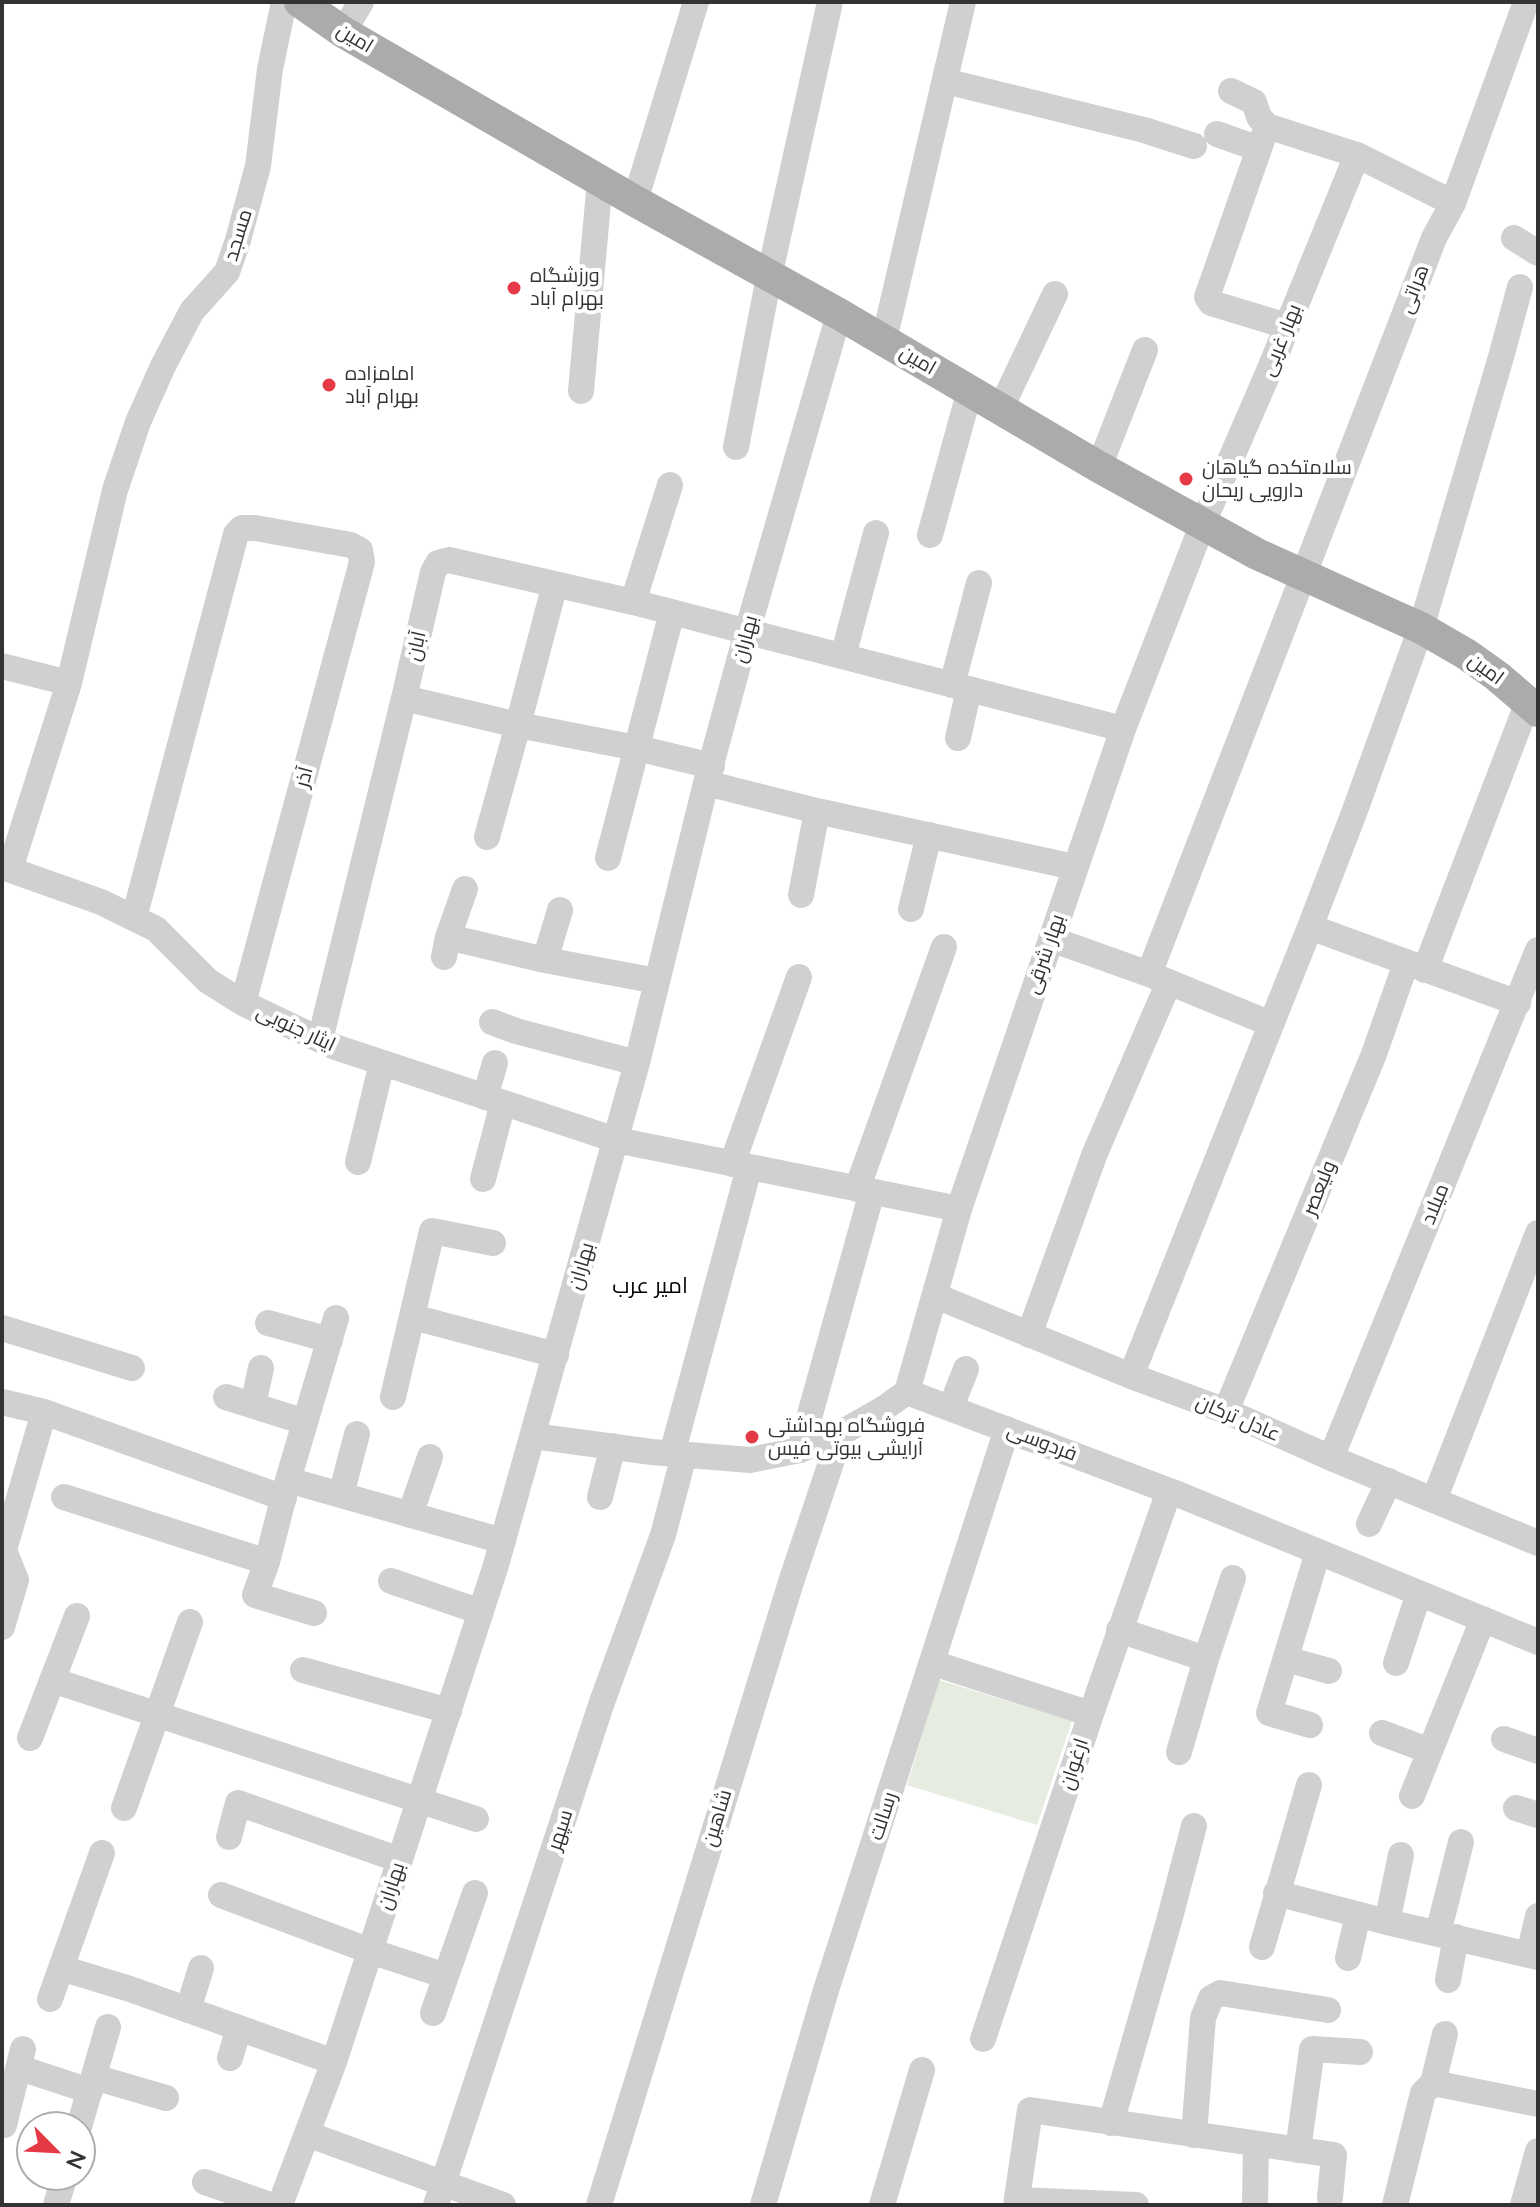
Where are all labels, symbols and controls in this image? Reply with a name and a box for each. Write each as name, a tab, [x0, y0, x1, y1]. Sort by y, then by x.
street label: امین	[332, 18, 378, 58]
street label: مسجد	[219, 206, 257, 264]
street label: هراتی	[1394, 261, 1434, 317]
place label: ورزشگاه بهرام آباد	[530, 264, 604, 311]
marker: ورزشگاه بهرام آباد	[505, 279, 523, 297]
street label: بهار غربی	[1256, 300, 1306, 380]
street label: امین	[896, 340, 940, 380]
place label: امامزاده بهرام آباد	[345, 362, 419, 409]
marker: امامزاده بهرام آباد	[320, 376, 338, 394]
place label: سلامتکده گیاهان دارویی ریحان	[1202, 456, 1352, 503]
marker: سلامتکده گیاهان دارویی ریحان	[1177, 470, 1195, 488]
street label: بهاران	[727, 613, 763, 665]
street label: آبان	[401, 629, 431, 663]
street label: امین	[1464, 648, 1508, 690]
street label: آذر	[290, 764, 318, 790]
street label: بهار شرقی	[1020, 911, 1070, 997]
street label: ایثار جنوبی	[253, 999, 339, 1057]
street label: ولیعصر	[1297, 1157, 1341, 1219]
street label: میلاد	[1416, 1180, 1454, 1228]
street label: بهاران	[563, 1239, 599, 1293]
district label: امیر عرب	[612, 1273, 688, 1299]
street label: عادل ترکان	[1192, 1390, 1284, 1446]
place label: فروشگاه بهداشتی آرایشی بیوتی فیس	[768, 1414, 925, 1461]
street label: فردوسی	[1004, 1418, 1080, 1466]
marker: فروشگاه بهداشتی آرایشی بیوتی فیس	[743, 1428, 761, 1446]
street label: ارغوان	[1054, 1735, 1094, 1793]
street label: شاهین	[697, 1787, 737, 1849]
street label: رسالت	[864, 1789, 902, 1843]
street label: سپهر	[542, 1807, 578, 1853]
street label: بهاران	[372, 1859, 410, 1913]
north arrow	[16, 2111, 96, 2191]
text: N	[61, 2147, 92, 2173]

